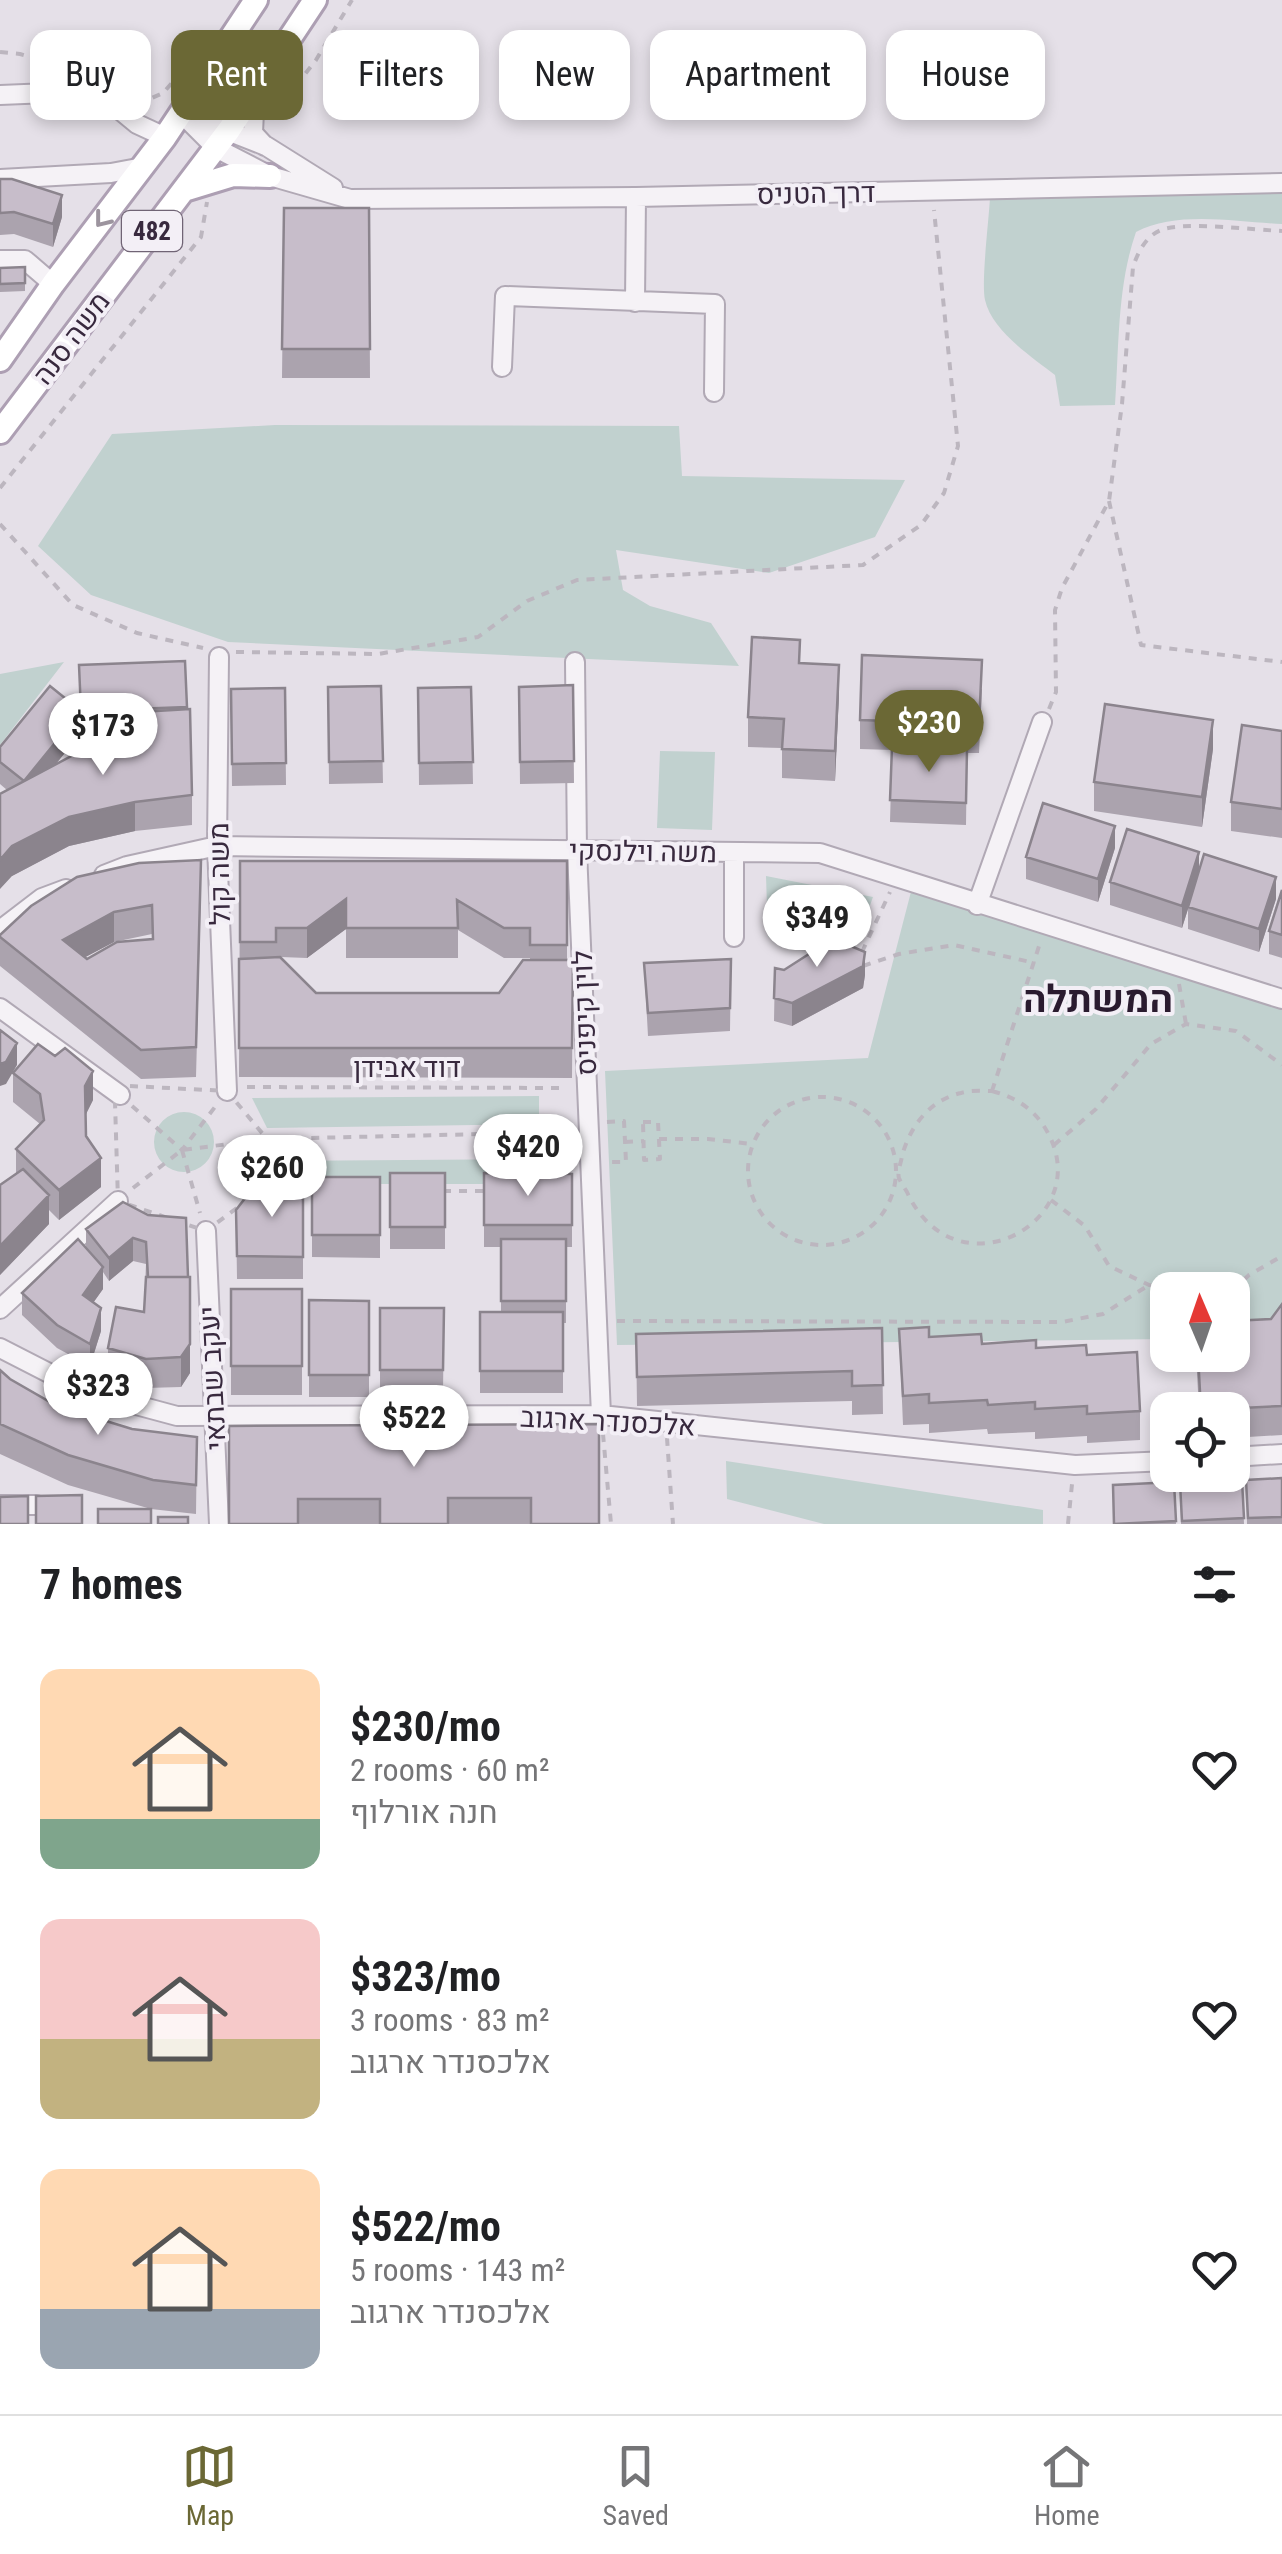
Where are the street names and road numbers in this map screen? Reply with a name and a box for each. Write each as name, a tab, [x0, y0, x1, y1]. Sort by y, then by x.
street label: דרך הטניס	[756, 176, 876, 211]
road number: 482	[122, 211, 182, 251]
street label: משה סנה	[26, 286, 117, 391]
street label: משה קול	[202, 822, 237, 926]
street label: משה וילנסקי	[569, 834, 717, 869]
street label: לוין קיפניס	[566, 950, 603, 1076]
street label: דוד אבידן	[353, 1051, 461, 1084]
street label: יעקב שבתאי	[192, 1305, 233, 1451]
street label: אלכסנדר ארגוב	[519, 1400, 697, 1443]

